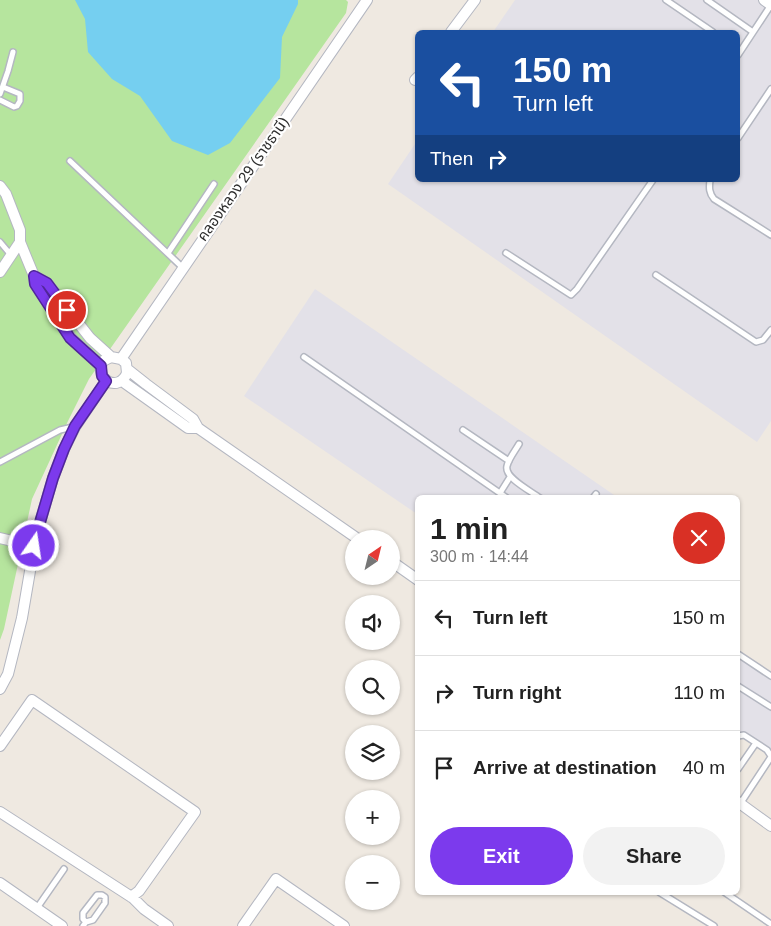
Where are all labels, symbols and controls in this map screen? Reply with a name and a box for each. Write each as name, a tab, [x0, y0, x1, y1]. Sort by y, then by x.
icon: left	[430, 50, 495, 115]
text: 150 m	[513, 50, 612, 89]
text: Turn left	[513, 91, 593, 116]
street label: คลองหลวง 29 (ราชธานี)	[193, 113, 292, 244]
icon: right	[483, 145, 511, 173]
text: Then	[430, 148, 473, 169]
pin	[46, 289, 88, 331]
icon: arrive	[53, 296, 81, 324]
text: 1 min	[430, 512, 508, 545]
button: close	[673, 512, 725, 564]
position arrow	[7, 519, 59, 571]
north arrow	[345, 530, 400, 585]
map controls	[345, 530, 400, 910]
text: 300 m · 14:44	[430, 548, 529, 565]
button: sound	[345, 595, 400, 650]
icon: left	[430, 604, 458, 632]
text: Turn left	[473, 607, 548, 628]
text: 150 m	[672, 607, 725, 628]
button: search	[345, 660, 400, 715]
icon: right	[430, 679, 458, 707]
text: Turn right	[473, 682, 561, 703]
text: 110 m	[674, 682, 725, 703]
button: layers	[345, 725, 400, 780]
icon: arrive	[430, 754, 458, 782]
text: Arrive at destination	[473, 757, 657, 778]
text: 40 m	[683, 757, 725, 778]
button: +	[345, 790, 400, 845]
button: Exit	[430, 827, 573, 885]
button: Share	[583, 827, 725, 885]
button: −	[345, 855, 400, 910]

